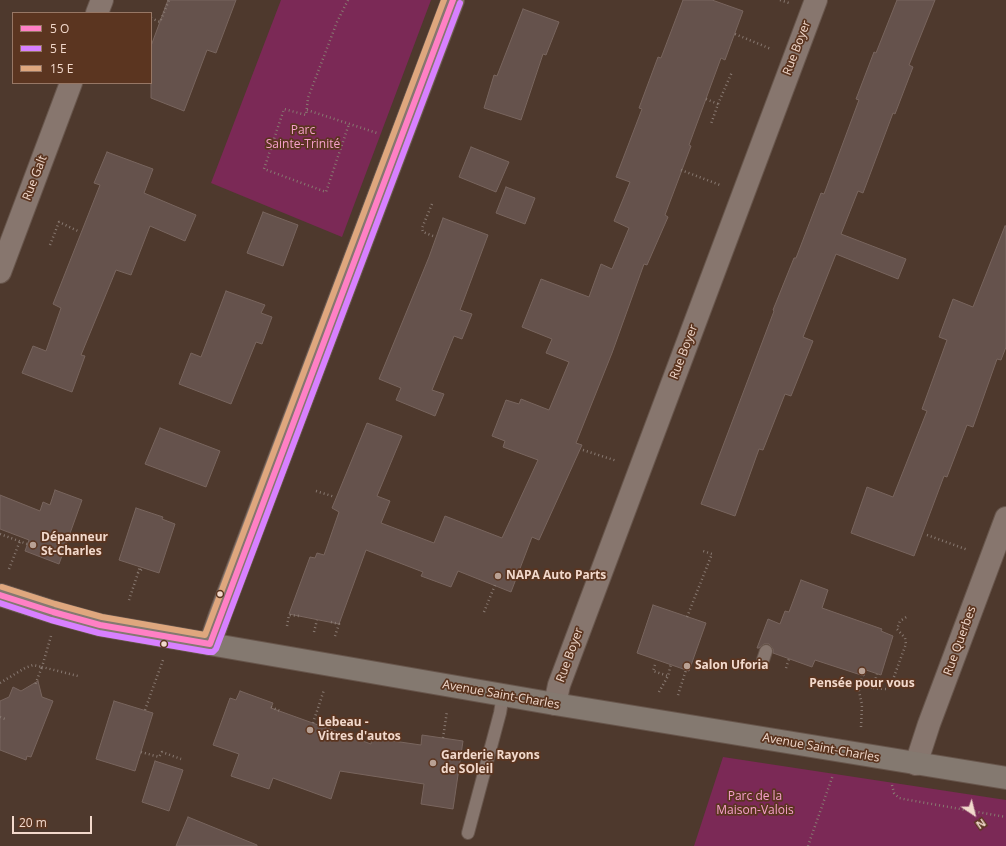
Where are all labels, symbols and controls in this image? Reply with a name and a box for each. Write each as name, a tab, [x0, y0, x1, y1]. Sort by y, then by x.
legend	[12, 12, 152, 84]
street label: Rue Boyer	[780, 19, 814, 77]
text: 5 O	[50, 20, 69, 37]
text: 5 E	[50, 40, 67, 57]
text: 15 E	[50, 60, 74, 77]
park label: Parc Sainte-Trinité	[266, 124, 340, 152]
street label: Rue Galt	[20, 153, 50, 203]
street label: Rue Boyer	[667, 323, 701, 381]
place label: Dépanneur St-Charles	[41, 531, 108, 559]
marker: Dépanneur St-Charles	[28, 540, 38, 550]
place label: NAPA Auto Parts	[506, 569, 606, 583]
marker: NAPA Auto Parts	[493, 571, 503, 581]
unlabelled marker	[215, 589, 225, 599]
street label: Rue Querbes	[941, 604, 979, 678]
street label: Rue Boyer	[553, 626, 587, 684]
unlabelled marker	[159, 639, 169, 649]
place label: Salon Uforia	[695, 659, 768, 673]
marker: Salon Uforia	[682, 661, 692, 671]
marker: Pensée pour vous	[857, 666, 867, 676]
place label: Pensée pour vous	[809, 677, 915, 691]
street label: Avenue Saint-Charles	[441, 678, 561, 712]
place label: Lebeau - Vitres d'autos	[318, 716, 401, 744]
marker: Lebeau - Vitres d'autos	[305, 725, 315, 735]
street label: Avenue Saint-Charles	[761, 731, 881, 765]
place label: Garderie Rayons de SOleil	[441, 749, 540, 777]
marker: Garderie Rayons de SOleil	[428, 758, 438, 768]
park label: Parc de la Maison-Valois	[716, 790, 794, 818]
north arrow	[954, 794, 994, 834]
scale bar	[14, 808, 94, 834]
text: 20 m	[19, 814, 47, 831]
text: N	[973, 816, 989, 833]

